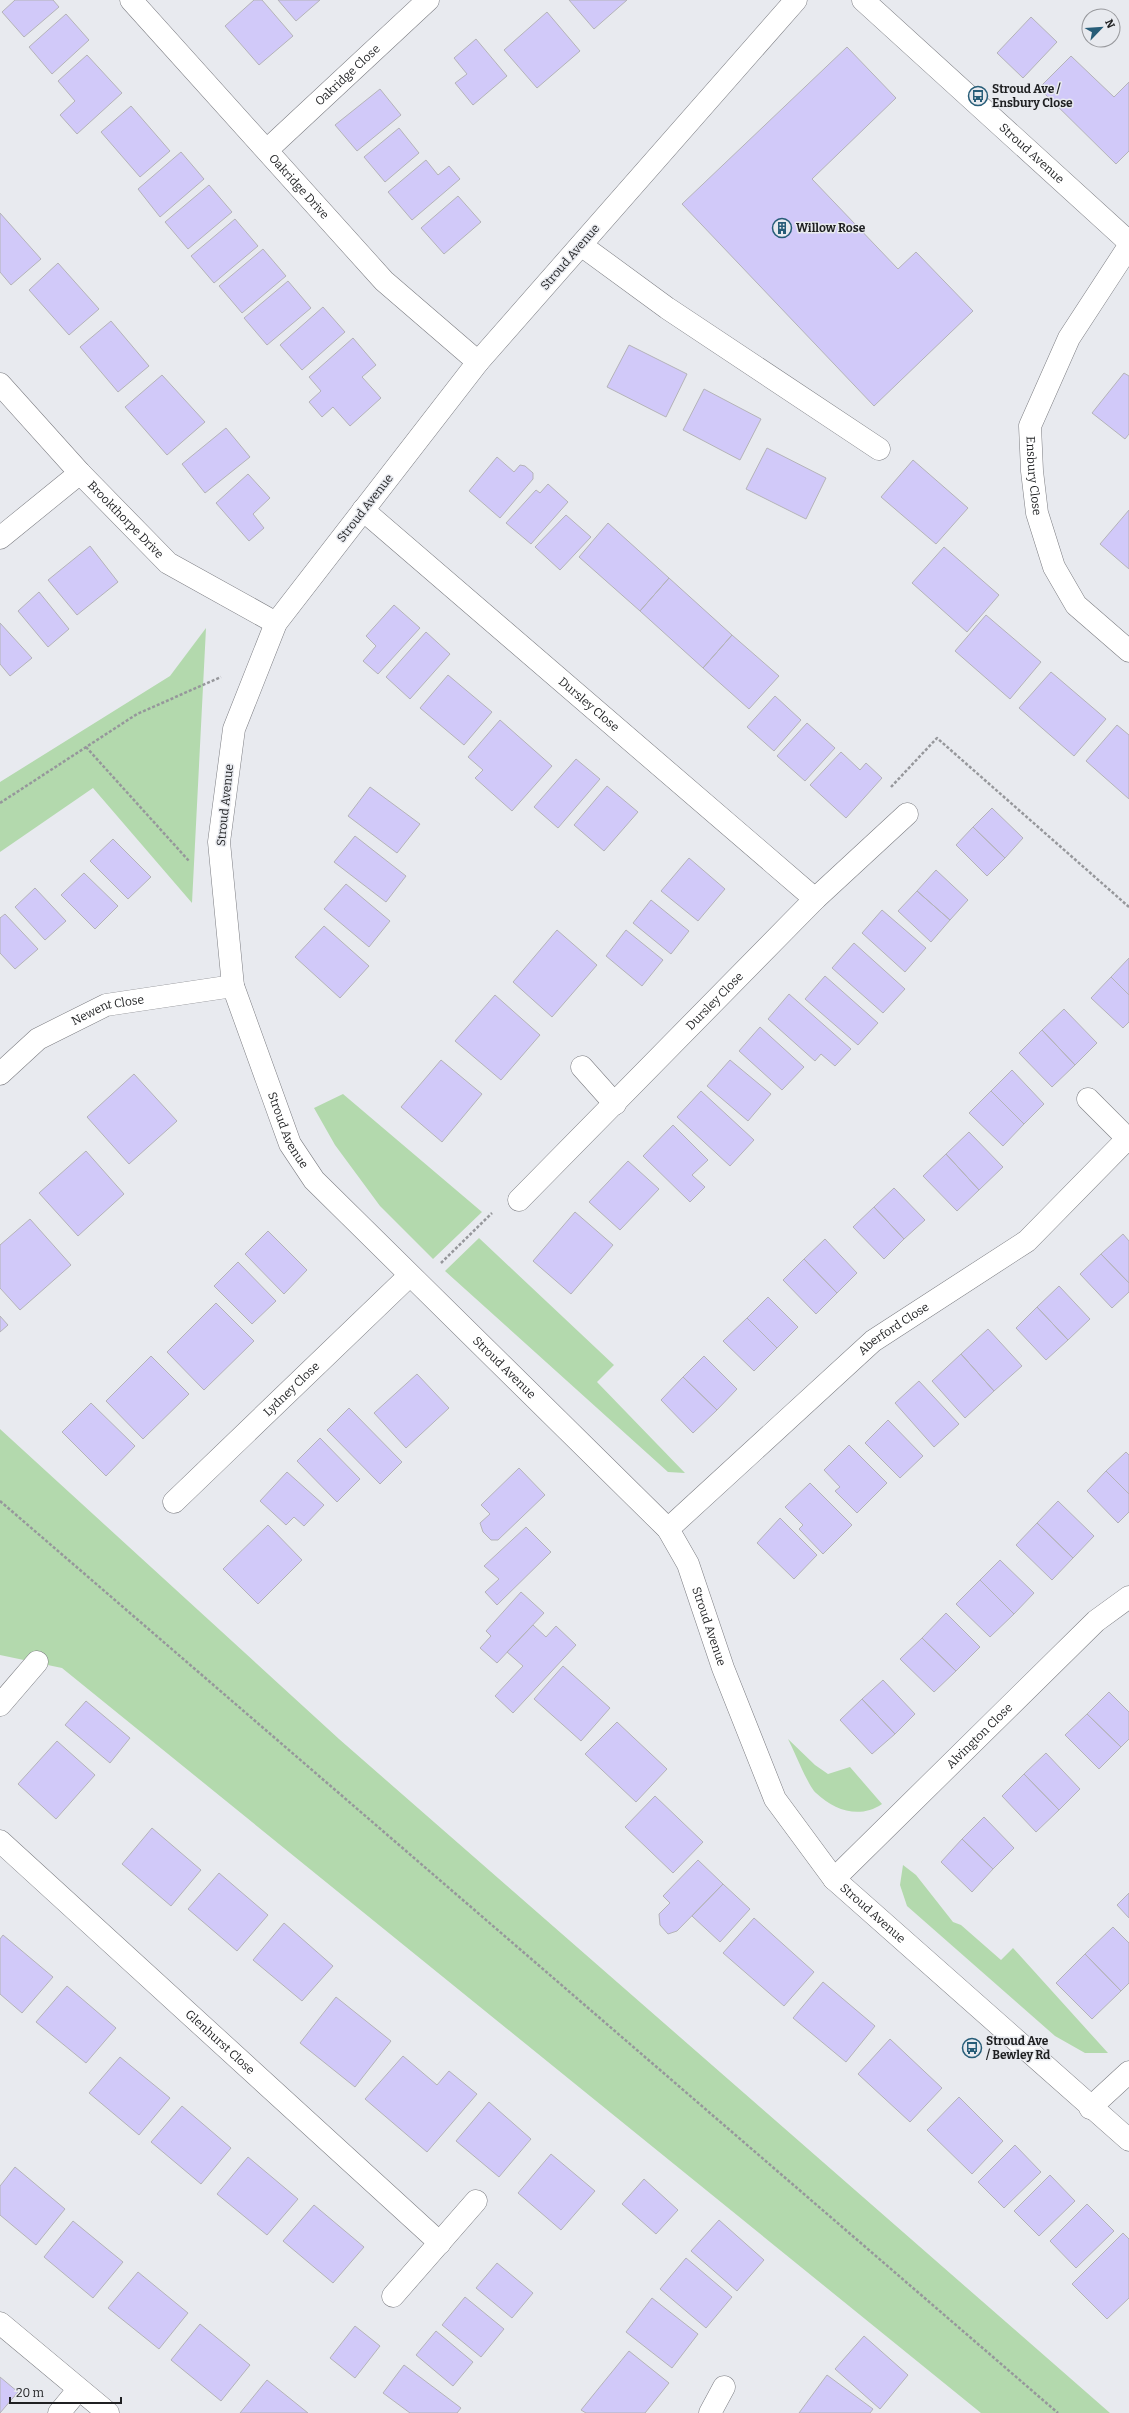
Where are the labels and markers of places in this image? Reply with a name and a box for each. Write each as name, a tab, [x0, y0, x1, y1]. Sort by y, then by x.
place label: Stroud Ave / Ensbury Close	[992, 82, 1073, 110]
bus stop icon: Stroud Ave / Ensbury Close	[967, 85, 989, 107]
building icon: Willow Rose	[771, 217, 793, 239]
place label: Willow Rose	[796, 221, 866, 235]
place label: Stroud Ave / Bewley Rd	[985, 2034, 1051, 2062]
bus stop icon: Stroud Ave / Bewley Rd	[961, 2037, 983, 2059]

